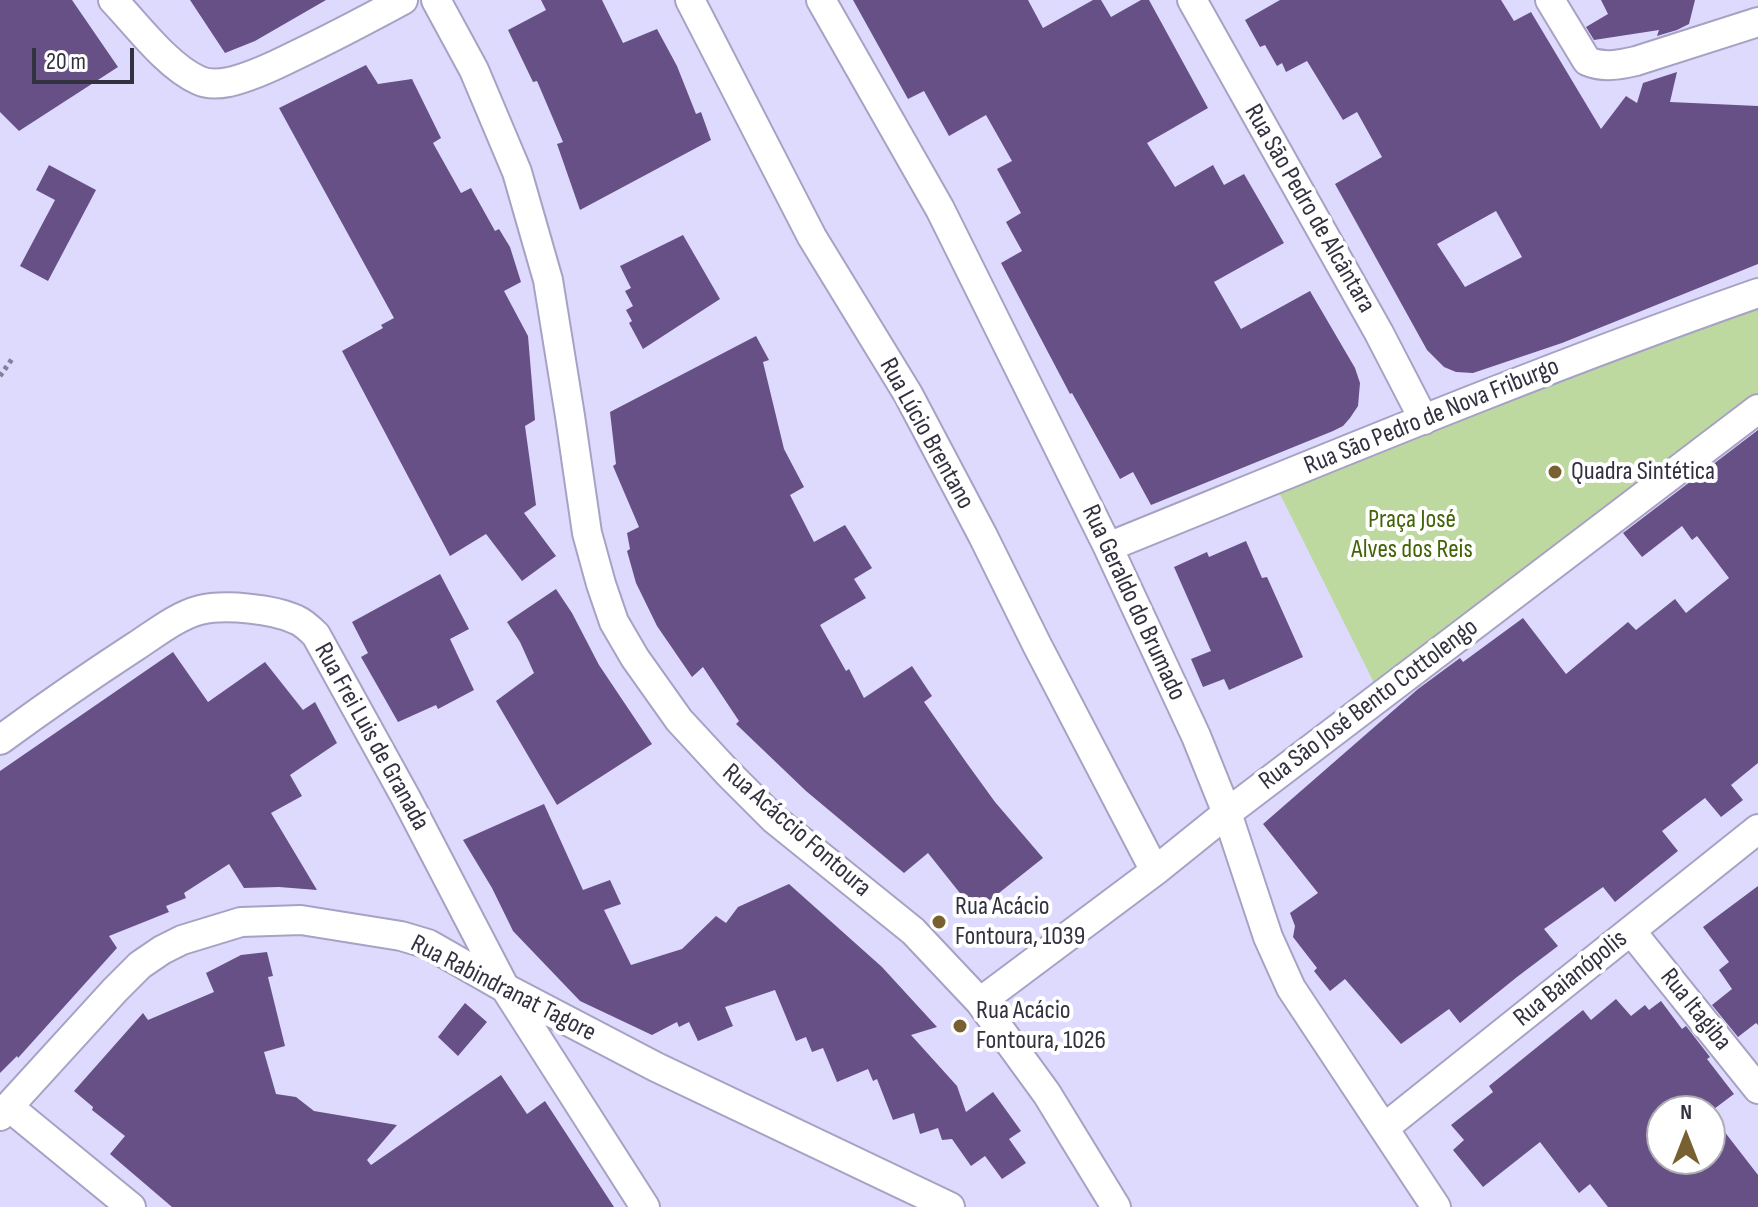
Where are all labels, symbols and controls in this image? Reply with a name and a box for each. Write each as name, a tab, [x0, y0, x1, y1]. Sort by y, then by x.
scale bar	[36, 32, 138, 82]
text: 20 m	[46, 47, 86, 76]
street label: Rua São Pedro de Alcântara	[1237, 99, 1381, 319]
street label: Rua São Pedro de Nova Friburgo	[1300, 352, 1564, 482]
street label: Rua Lúcio Brentano	[872, 353, 980, 515]
place label: Quadra Sintética	[1571, 456, 1715, 488]
marker: Quadra Sintética	[1546, 463, 1564, 481]
street label: Rua Geraldo do Brumado	[1074, 500, 1192, 706]
park label: Praça José Alves dos Reis	[1351, 504, 1473, 566]
street label: Rua São José Bento Cottolengo	[1253, 612, 1485, 798]
street label: Rua Frei Luis de Granada	[307, 638, 435, 836]
street label: Rua Acáccio Fontoura	[715, 758, 877, 904]
place label: Rua Acácio Fontoura, 1039	[955, 891, 1085, 952]
marker: Rua Acácio Fontoura, 1039	[930, 913, 948, 931]
street label: Rua Baianópolis	[1508, 924, 1634, 1034]
street label: Rua Rabindranat Tagore	[405, 929, 601, 1049]
street label: Rua Itagiba	[1653, 963, 1737, 1057]
place label: Rua Acácio Fontoura, 1026	[976, 995, 1106, 1056]
marker: Rua Acácio Fontoura, 1026	[951, 1017, 969, 1035]
north arrow	[1646, 1095, 1726, 1175]
text: N	[1680, 1099, 1692, 1126]

